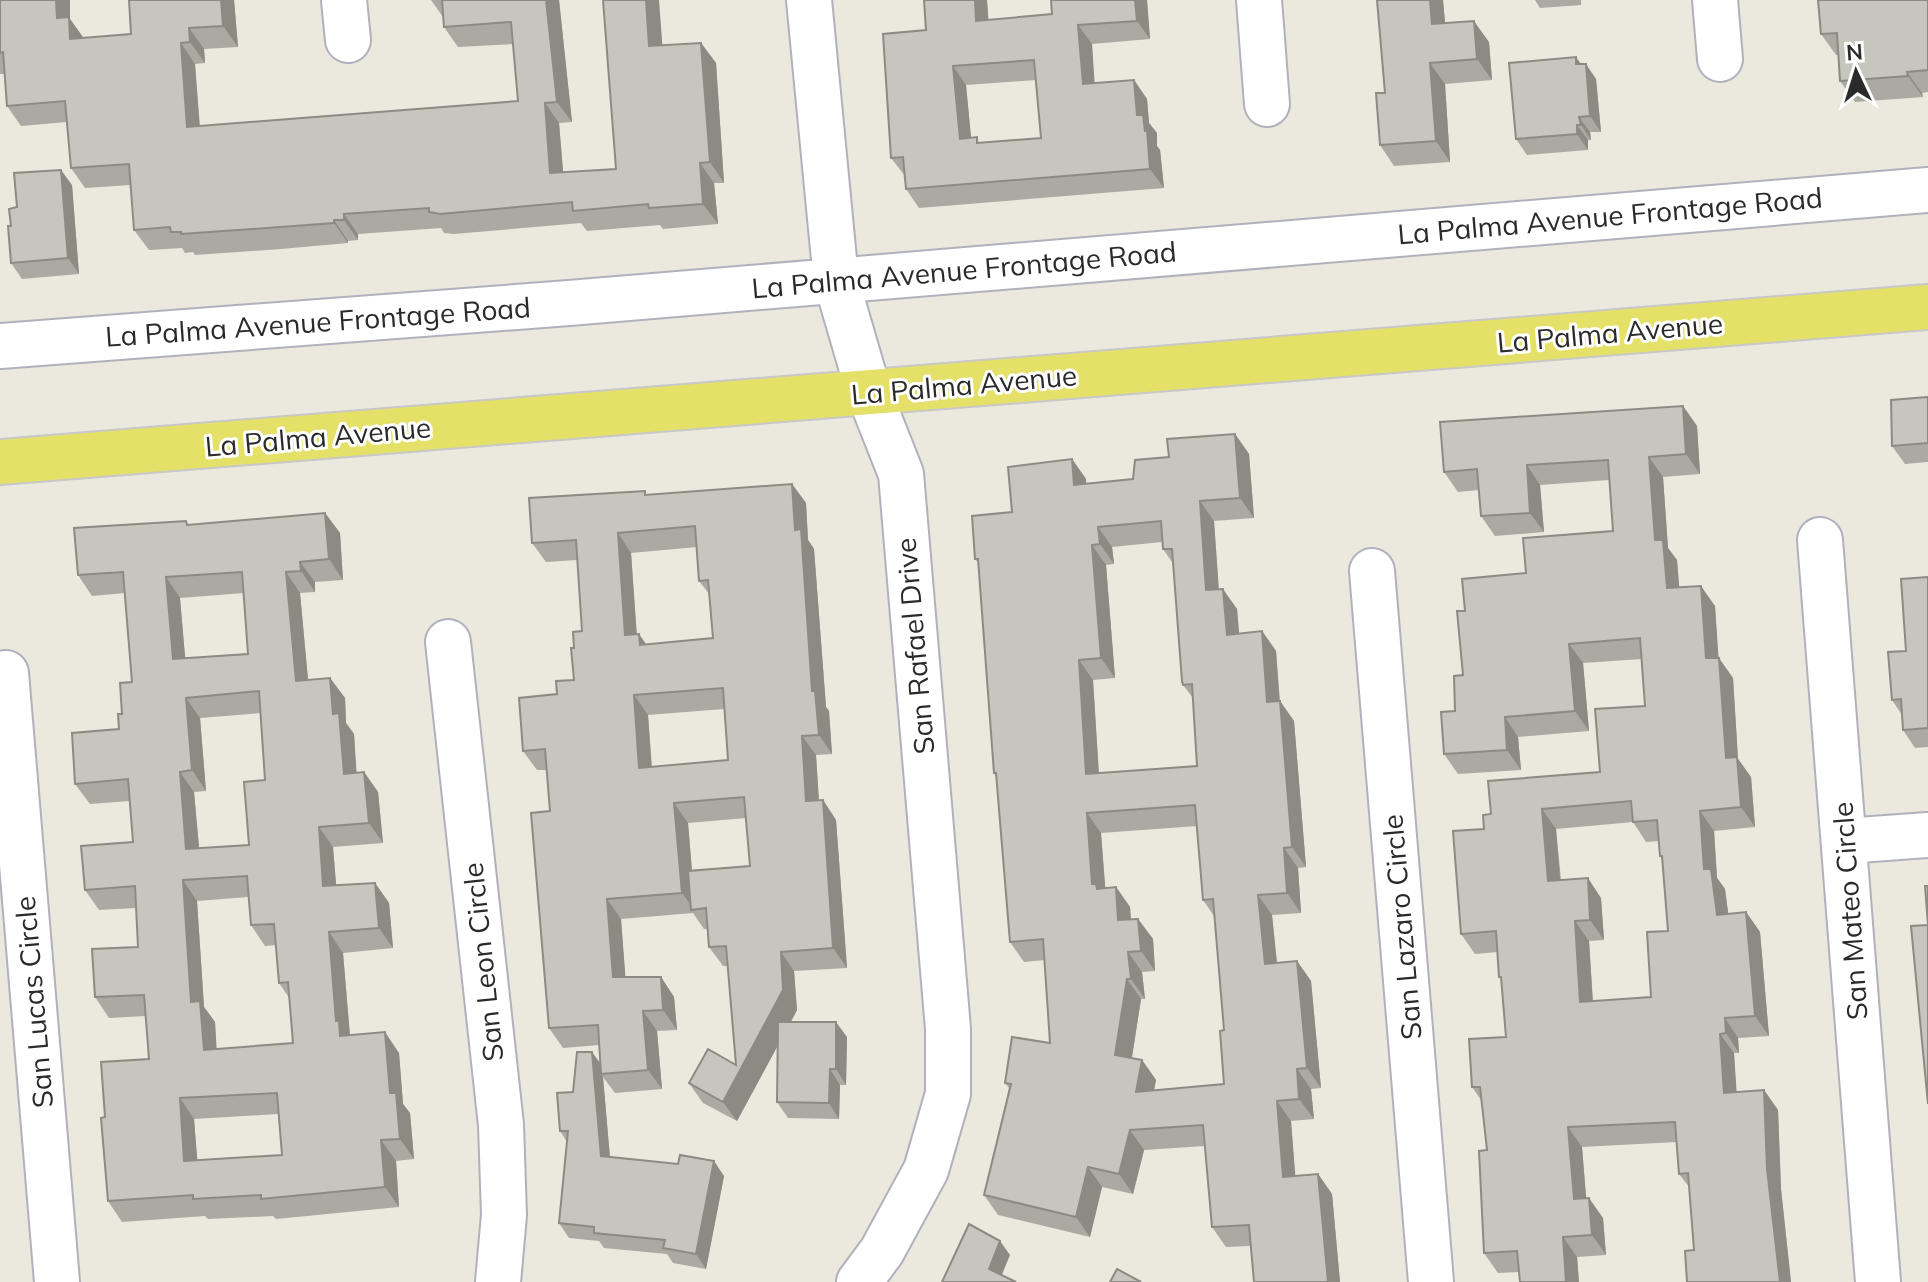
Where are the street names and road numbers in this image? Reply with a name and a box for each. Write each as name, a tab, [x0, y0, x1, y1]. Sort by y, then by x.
street label: La Palma Avenue Frontage Road	[1396, 179, 1824, 252]
street label: La Palma Avenue Frontage Road	[750, 233, 1178, 306]
street label: La Palma Avenue Frontage Road	[104, 289, 532, 354]
street label: La Palma Avenue	[1496, 305, 1724, 360]
street label: La Palma Avenue	[850, 357, 1078, 412]
street label: La Palma Avenue	[204, 409, 432, 464]
street label: San Rafael Drive	[888, 536, 941, 756]
street label: San Mateo Circle	[1824, 801, 1875, 1021]
street label: San Lazaro Circle	[1374, 813, 1429, 1041]
street label: San Leon Circle	[455, 861, 510, 1063]
street label: San Lucas Circle	[7, 895, 60, 1109]

